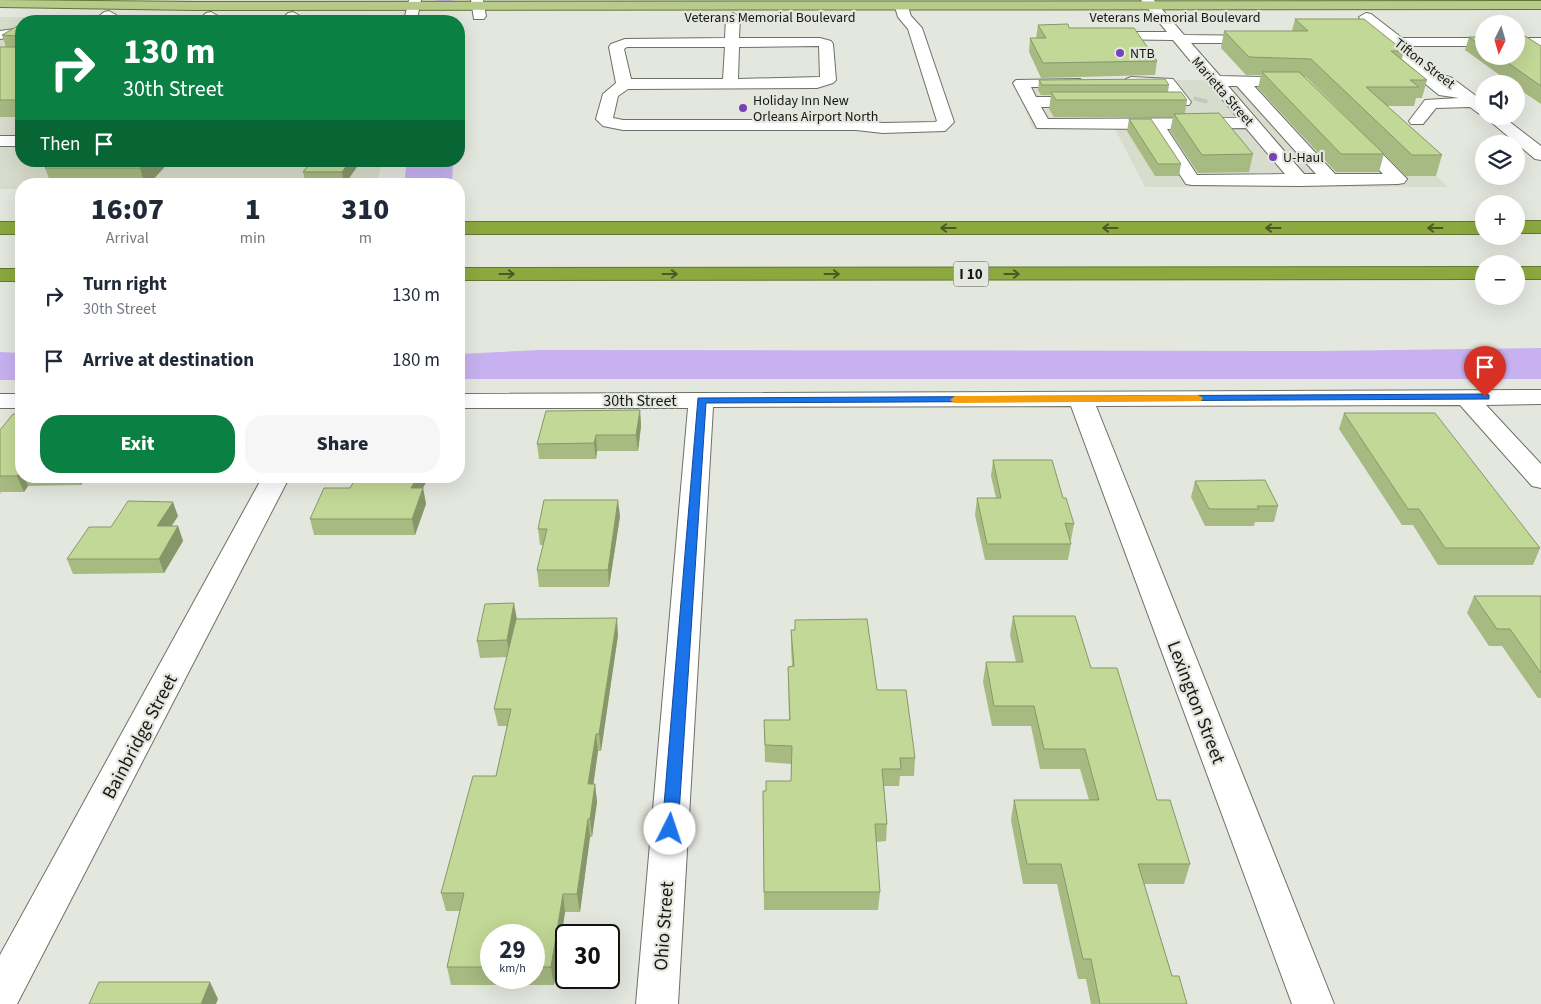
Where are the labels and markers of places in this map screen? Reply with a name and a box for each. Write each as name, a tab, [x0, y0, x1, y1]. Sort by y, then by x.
place label: NTB	[1130, 44, 1155, 64]
marker: NTB	[1114, 47, 1126, 59]
place label: Holiday Inn New Orleans Airport North	[753, 91, 878, 127]
marker: Holiday Inn New Orleans Airport North	[737, 102, 749, 114]
place label: U-Haul	[1283, 148, 1324, 168]
marker: U-Haul	[1267, 151, 1279, 163]
pin	[1464, 346, 1506, 397]

